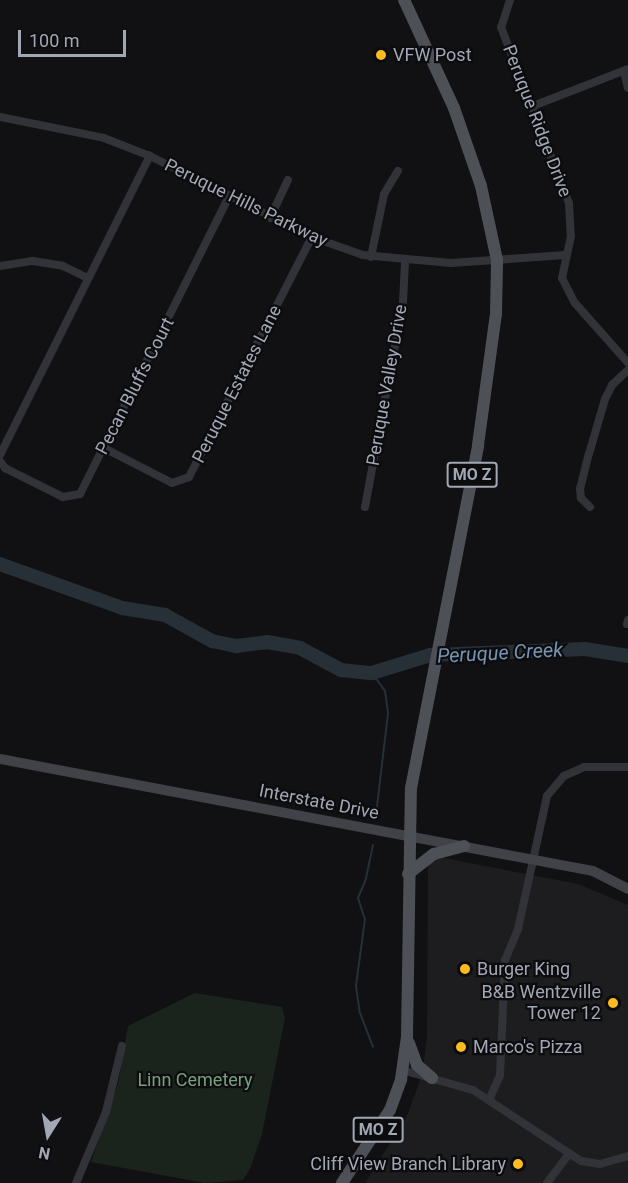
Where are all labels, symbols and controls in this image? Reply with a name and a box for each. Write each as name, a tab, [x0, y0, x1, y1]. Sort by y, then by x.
scale bar	[21, 18, 129, 56]
text: 100 m	[29, 30, 80, 51]
street label: Peruque Ridge Drive	[498, 42, 576, 200]
place label: VFW Post	[393, 44, 472, 66]
marker: VFW Post	[374, 48, 388, 62]
street label: Peruque Hills Parkway	[161, 154, 331, 252]
street label: Peruque Estates Lane	[188, 301, 286, 467]
street label: Peruque Valley Drive	[362, 303, 412, 467]
street label: Pecan Bluffs Court	[91, 314, 179, 458]
road number: MO Z	[446, 462, 498, 488]
water label: Peruque Creek	[436, 638, 564, 668]
street label: Interstate Drive	[257, 780, 381, 824]
place label: Burger King	[477, 958, 570, 980]
marker: Burger King	[458, 962, 472, 976]
place label: B&B Wentzville Tower 12	[482, 982, 601, 1024]
marker: B&B Wentzville Tower 12	[606, 996, 620, 1010]
place label: Marco's Pizza	[473, 1036, 583, 1058]
marker: Marco's Pizza	[454, 1040, 468, 1054]
park label: Linn Cemetery	[137, 1069, 253, 1091]
north arrow	[18, 1105, 78, 1165]
road number: MO Z	[352, 1117, 404, 1143]
text: N	[37, 1143, 52, 1164]
place label: Cliff View Branch Library	[310, 1153, 506, 1175]
marker: Cliff View Branch Library	[511, 1157, 525, 1171]

